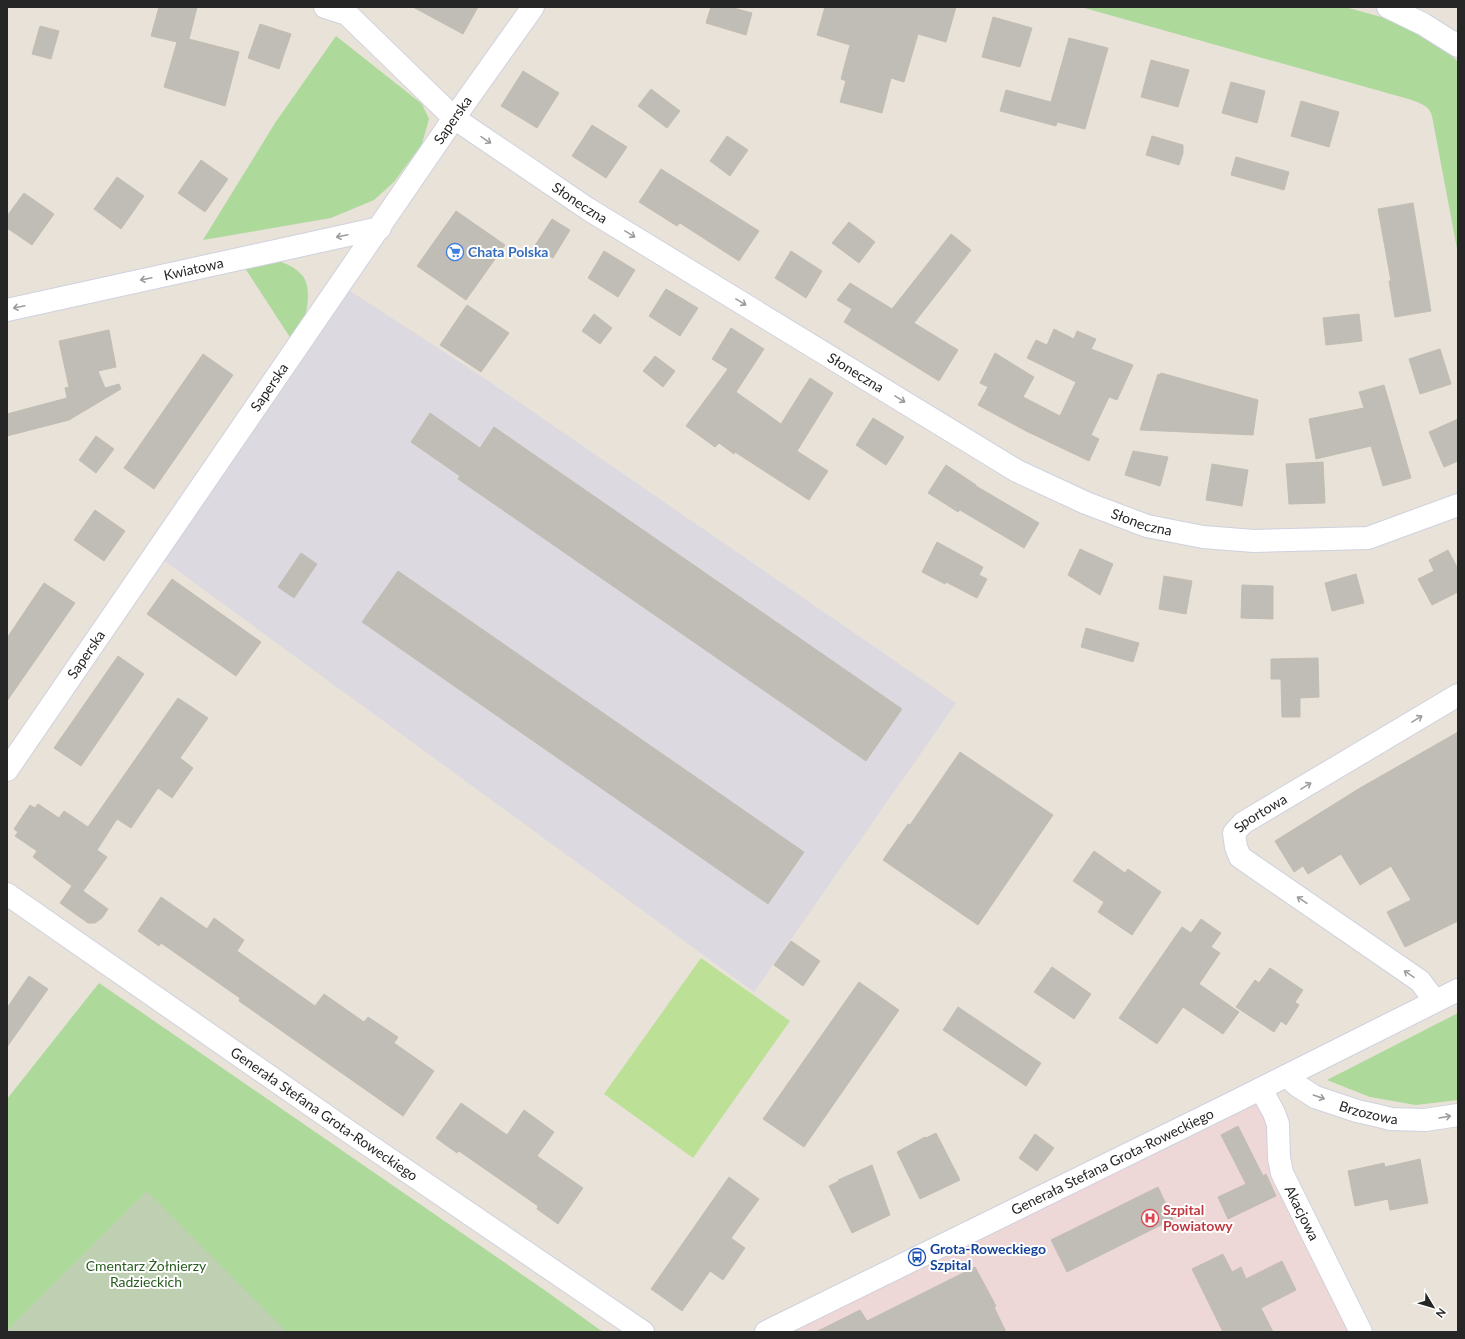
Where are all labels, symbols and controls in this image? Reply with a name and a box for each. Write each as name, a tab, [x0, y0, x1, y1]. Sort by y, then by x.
street label: Saperska	[430, 92, 475, 147]
one-way arrow	[481, 136, 492, 144]
street label: Słoneczna	[549, 178, 611, 227]
one-way arrow	[624, 231, 636, 239]
one-way arrow	[335, 232, 348, 240]
supermarket icon: Chata Polska	[445, 242, 465, 262]
place label: Chata Polska	[468, 243, 548, 260]
street label: Kwiatowa	[162, 254, 225, 283]
one-way arrow	[140, 276, 153, 284]
one-way arrow	[735, 298, 746, 306]
one-way arrow	[13, 304, 26, 312]
street label: Słoneczna	[825, 348, 887, 396]
street label: Saperska	[246, 360, 292, 414]
one-way arrow	[894, 395, 905, 403]
street label: Słoneczna	[1109, 504, 1173, 539]
street label: Saperska	[63, 627, 108, 682]
one-way arrow	[1411, 715, 1423, 723]
one-way arrow	[1300, 781, 1312, 789]
street label: Sportowa	[1230, 790, 1290, 835]
one-way arrow	[1296, 896, 1307, 904]
one-way arrow	[1403, 969, 1415, 977]
street label: Generała Stefana Grota-Roweckiego	[228, 1043, 421, 1184]
one-way arrow	[1312, 1094, 1324, 1102]
street label: Brzozowa	[1337, 1097, 1398, 1127]
street label: Generała Stefana Grota-Roweckiego	[1008, 1104, 1216, 1218]
one-way arrow	[1438, 1113, 1451, 1121]
street label: Akacjowa	[1282, 1182, 1323, 1243]
place label: Szpital Powiatowy	[1163, 1201, 1233, 1234]
hospital icon: Szpital Powiatowy	[1140, 1208, 1160, 1228]
place label: Grota-Roweckiego Szpital	[930, 1240, 1046, 1273]
bus stop icon: Grota-Roweckiego Szpital	[907, 1247, 927, 1267]
park label: Cmentarz Żołnierzy Radzieckich	[86, 1257, 207, 1290]
north arrow	[1413, 1287, 1453, 1327]
text: N	[1434, 1306, 1449, 1321]

